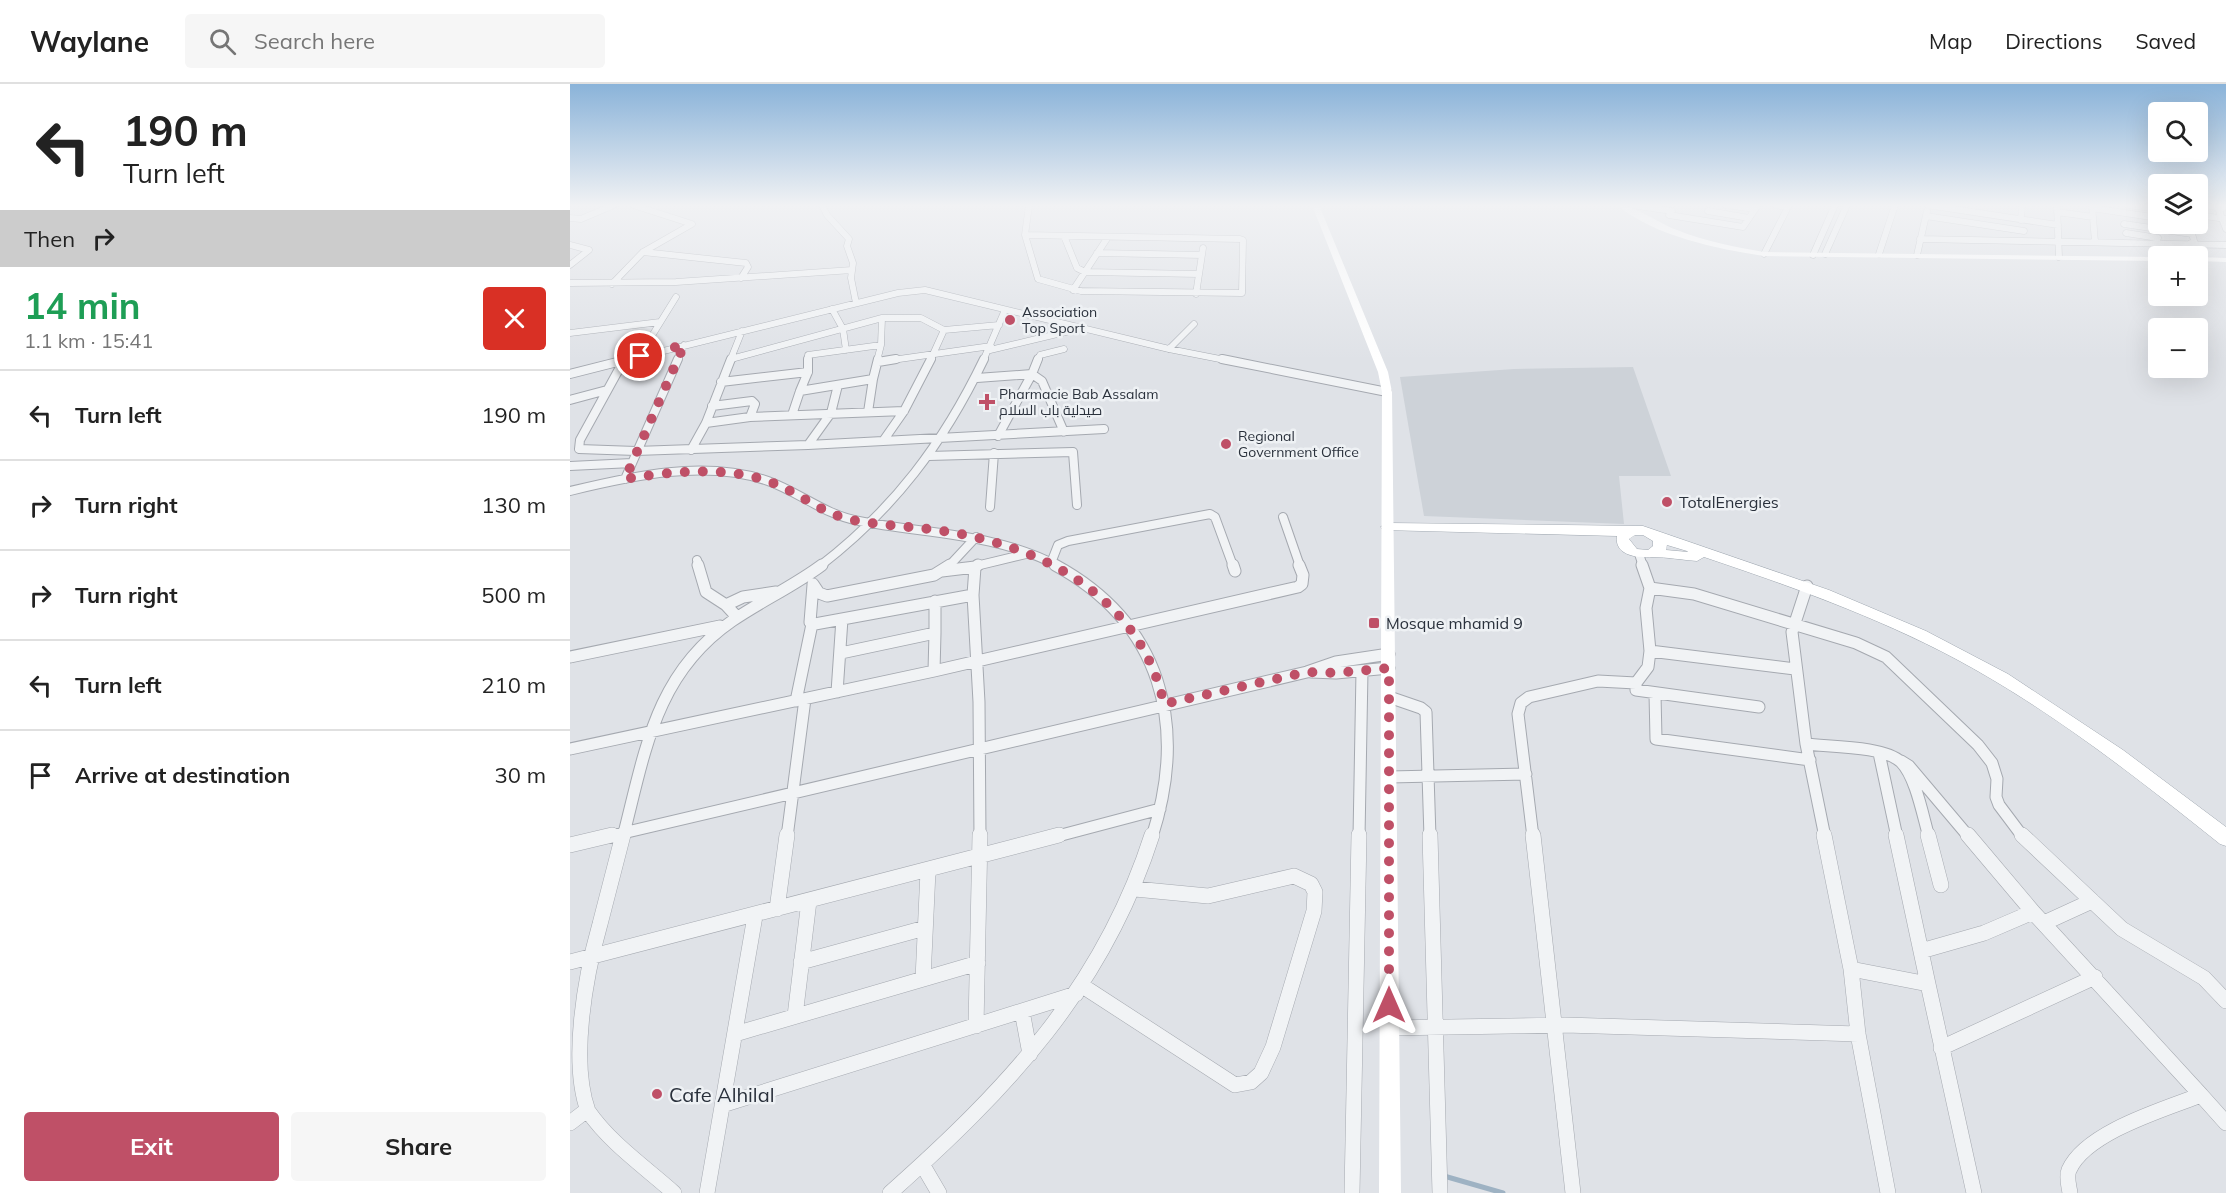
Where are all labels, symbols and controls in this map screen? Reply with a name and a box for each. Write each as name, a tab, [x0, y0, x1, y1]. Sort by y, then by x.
search box	[185, 14, 605, 68]
text: Waylane	[30, 24, 149, 59]
icon: search	[206, 25, 239, 58]
text: Search here	[254, 27, 375, 55]
text: Map	[1929, 28, 1972, 54]
text: Directions	[2005, 28, 2102, 54]
text: Saved	[2135, 28, 2196, 54]
map controls	[2148, 102, 2208, 378]
button: search	[2148, 102, 2208, 162]
text: 190 m	[123, 104, 248, 157]
icon: left	[24, 108, 102, 186]
text: Turn left	[123, 156, 225, 190]
button: layers	[2148, 174, 2208, 234]
icon: right	[87, 222, 120, 255]
text: Then	[24, 225, 75, 253]
button: +	[2148, 246, 2208, 306]
text: 14 min	[24, 283, 141, 328]
button: close	[483, 287, 546, 350]
place label: Association Top Sport	[1022, 303, 1097, 337]
marker: Association Top Sport	[1003, 313, 1017, 327]
button: −	[2148, 318, 2208, 378]
text: 1.1 km · 15:41	[24, 328, 153, 353]
pin	[614, 330, 665, 381]
icon: arrive	[623, 339, 656, 372]
place label: Pharmacie Bab Assalam صيدلية باب السلام	[999, 385, 1159, 420]
marker: Pharmacie Bab Assalam صيدلية باب السلام	[980, 395, 994, 409]
icon: left	[24, 399, 57, 432]
text: Turn left	[75, 401, 162, 429]
text: 190 m	[481, 401, 546, 429]
place label: Regional Government Office	[1238, 427, 1359, 461]
marker: Regional Government Office	[1219, 437, 1233, 451]
icon: right	[24, 489, 57, 522]
text: Turn right	[75, 491, 178, 519]
text: 130 m	[481, 491, 546, 519]
place label: TotalEnergies	[1679, 492, 1779, 512]
marker: TotalEnergies	[1660, 495, 1674, 509]
icon: right	[24, 579, 57, 612]
text: Turn right	[75, 581, 178, 609]
text: 500 m	[481, 581, 546, 609]
place label: Mosque mhamid 9	[1386, 613, 1523, 633]
marker: Mosque mhamid 9	[1367, 616, 1381, 630]
icon: left	[24, 669, 57, 702]
text: Turn left	[75, 671, 162, 699]
text: 210 m	[481, 671, 546, 699]
icon: arrive	[24, 759, 57, 792]
text: Arrive at destination	[75, 761, 290, 789]
text: 30 m	[495, 761, 546, 789]
position arrow	[1357, 973, 1421, 1037]
place label: Cafe Alhilal	[669, 1082, 774, 1107]
marker: Cafe Alhilal	[650, 1087, 664, 1101]
button: Exit	[24, 1112, 279, 1181]
button: Share	[291, 1112, 546, 1181]

